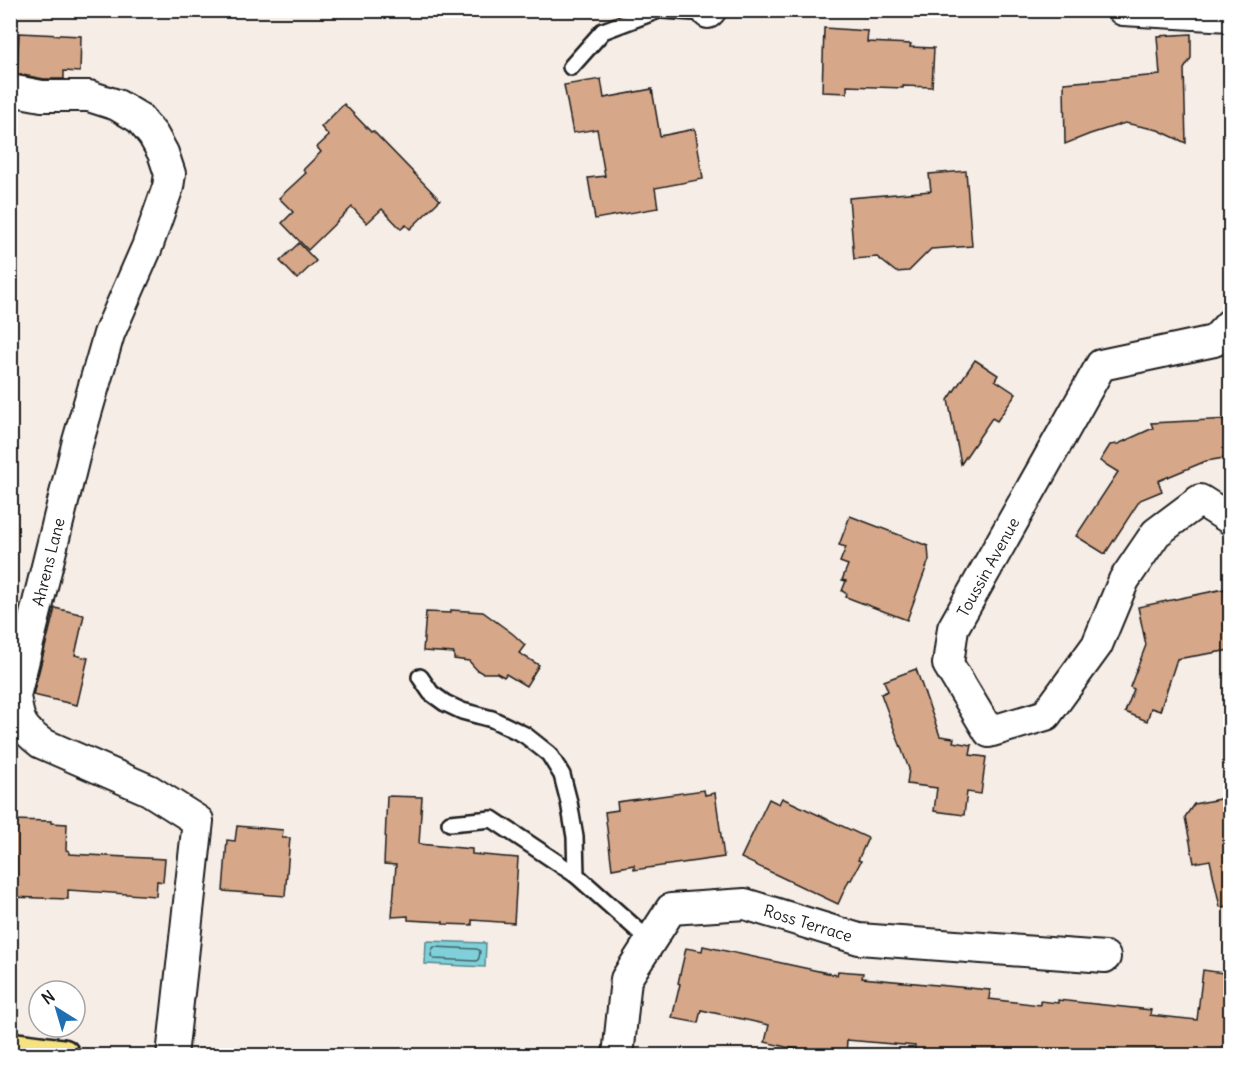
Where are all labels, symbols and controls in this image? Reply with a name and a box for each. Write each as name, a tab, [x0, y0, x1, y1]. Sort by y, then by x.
street label: Toussin Avenue	[952, 514, 1024, 620]
street label: Ahrens Lane	[27, 516, 69, 608]
street label: Ross Terrace	[761, 900, 855, 946]
north arrow	[27, 979, 87, 1039]
text: N	[38, 986, 58, 1008]

